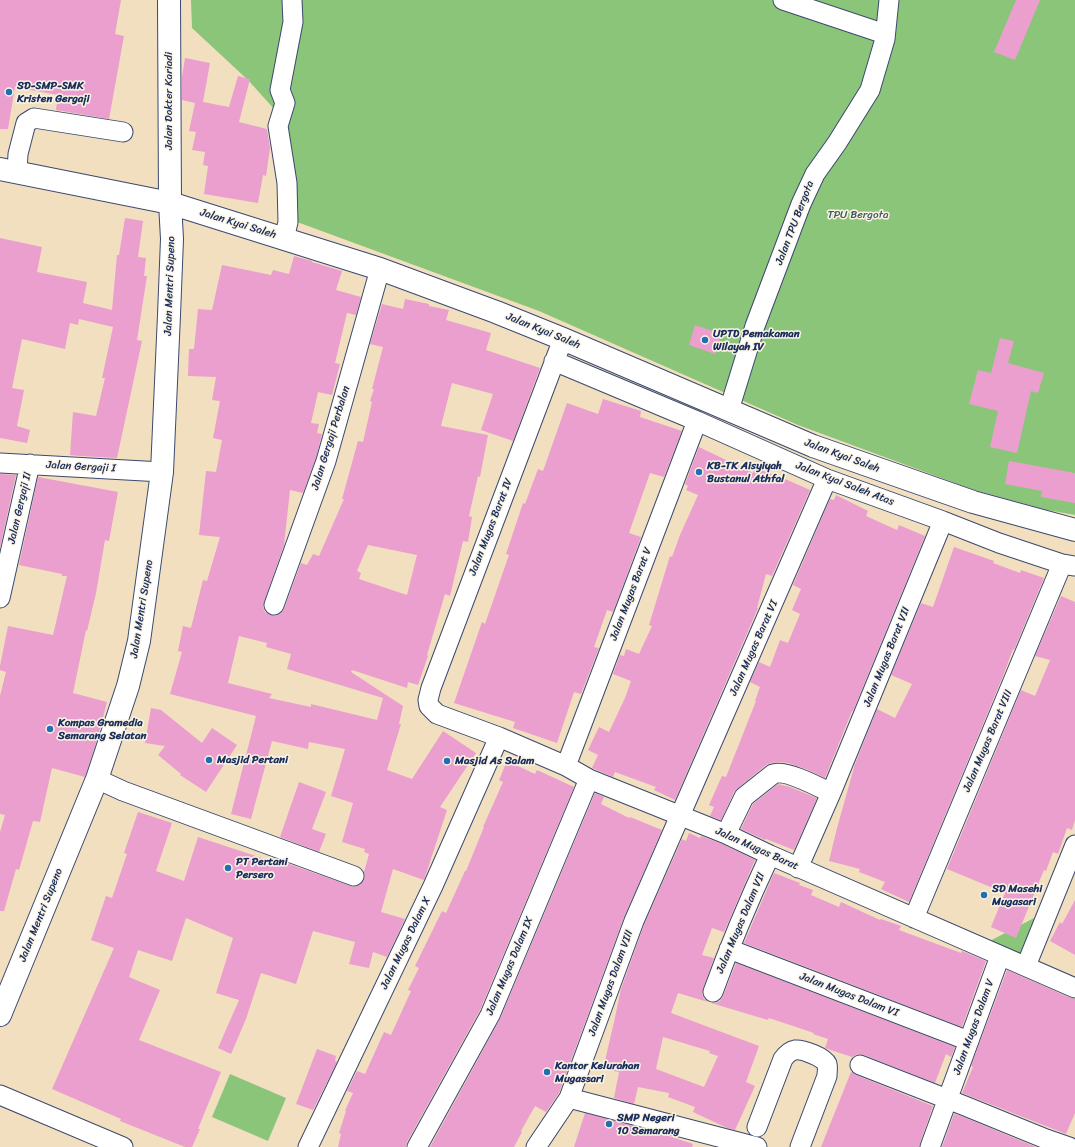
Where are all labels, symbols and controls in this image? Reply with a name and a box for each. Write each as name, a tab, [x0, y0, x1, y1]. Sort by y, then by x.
street label: Jalan Dokter Kariadi	[162, 52, 176, 150]
place label: SD-SMP-SMK Kristen Gergaji	[17, 79, 90, 105]
marker: SD-SMP-SMK Kristen Gergaji	[4, 87, 14, 97]
street label: Jalan TPU Bergota	[773, 179, 817, 267]
street label: Jalan Kyai Saleh	[198, 206, 278, 242]
park label: TPU Bergota	[828, 208, 888, 222]
street label: Jalan Mentri Supeno	[162, 236, 178, 336]
street label: Jalan Kyai Saleh	[504, 310, 582, 352]
place label: UPTD Pemakaman Wilayah IV	[713, 327, 800, 353]
marker: UPTD Pemakaman Wilayah IV	[700, 335, 710, 345]
street label: Jalan Gergaji Perbalan	[309, 384, 353, 492]
street label: Jalan Kyai Saleh	[803, 436, 881, 476]
street label: Jalan Gergaji I	[46, 459, 116, 475]
place label: KB-TK Aisyiyah Bustanul Athfal	[707, 459, 784, 485]
street label: Jalan Kyai Saleh Atas	[794, 459, 896, 509]
marker: KB-TK Aisyiyah Bustanul Athfal	[694, 467, 704, 477]
street label: Jalan Gergaji II	[5, 471, 35, 545]
street label: Jalan Mugas Barat IV	[466, 477, 516, 577]
street label: Jalan Mugas Barat V	[607, 546, 655, 642]
street label: Jalan Mentri Supeno	[128, 559, 156, 659]
street label: Jalan Mugas Barat VI	[727, 598, 781, 698]
street label: Jalan Mugas Barat VII	[861, 605, 913, 709]
street label: Jalan Mugas Barat VIII	[960, 688, 1016, 794]
place label: Kompas Gramedia Semarang Selatan	[58, 716, 146, 742]
marker: Kompas Gramedia Semarang Selatan	[45, 724, 55, 734]
place label: Masjid Pertani	[217, 753, 288, 767]
place label: Masjid As Salam	[455, 754, 534, 768]
marker: Masjid Pertani	[204, 755, 214, 765]
marker: Masjid As Salam	[442, 756, 452, 766]
street label: Jalan Mugas Barat	[714, 825, 800, 873]
place label: PT Pertani Persero	[236, 855, 288, 881]
marker: PT Pertani Persero	[223, 863, 233, 873]
street label: Jalan Mentri Supeno	[16, 866, 66, 964]
street label: Jalan Mugas Dalam VII	[714, 871, 768, 975]
place label: SD Masehi Mugasari	[992, 882, 1042, 908]
marker: SD Masehi Mugasari	[979, 890, 989, 900]
street label: Jalan Mugas Dalam X	[378, 895, 434, 991]
street label: Jalan Mugas Dalam IX	[483, 915, 537, 1017]
street label: Jalan Mugas Dalam VIII	[586, 928, 636, 1038]
street label: Jalan Mugas Dalam VI	[798, 970, 900, 1020]
street label: Jalan Mugas Dalam V	[951, 977, 997, 1077]
place label: Kantor Kelurahan Mugassari	[555, 1059, 640, 1085]
marker: Kantor Kelurahan Mugassari	[542, 1067, 552, 1077]
place label: SMP Negeri 10 Semarang	[617, 1111, 680, 1137]
marker: SMP Negeri 10 Semarang	[604, 1119, 614, 1129]

